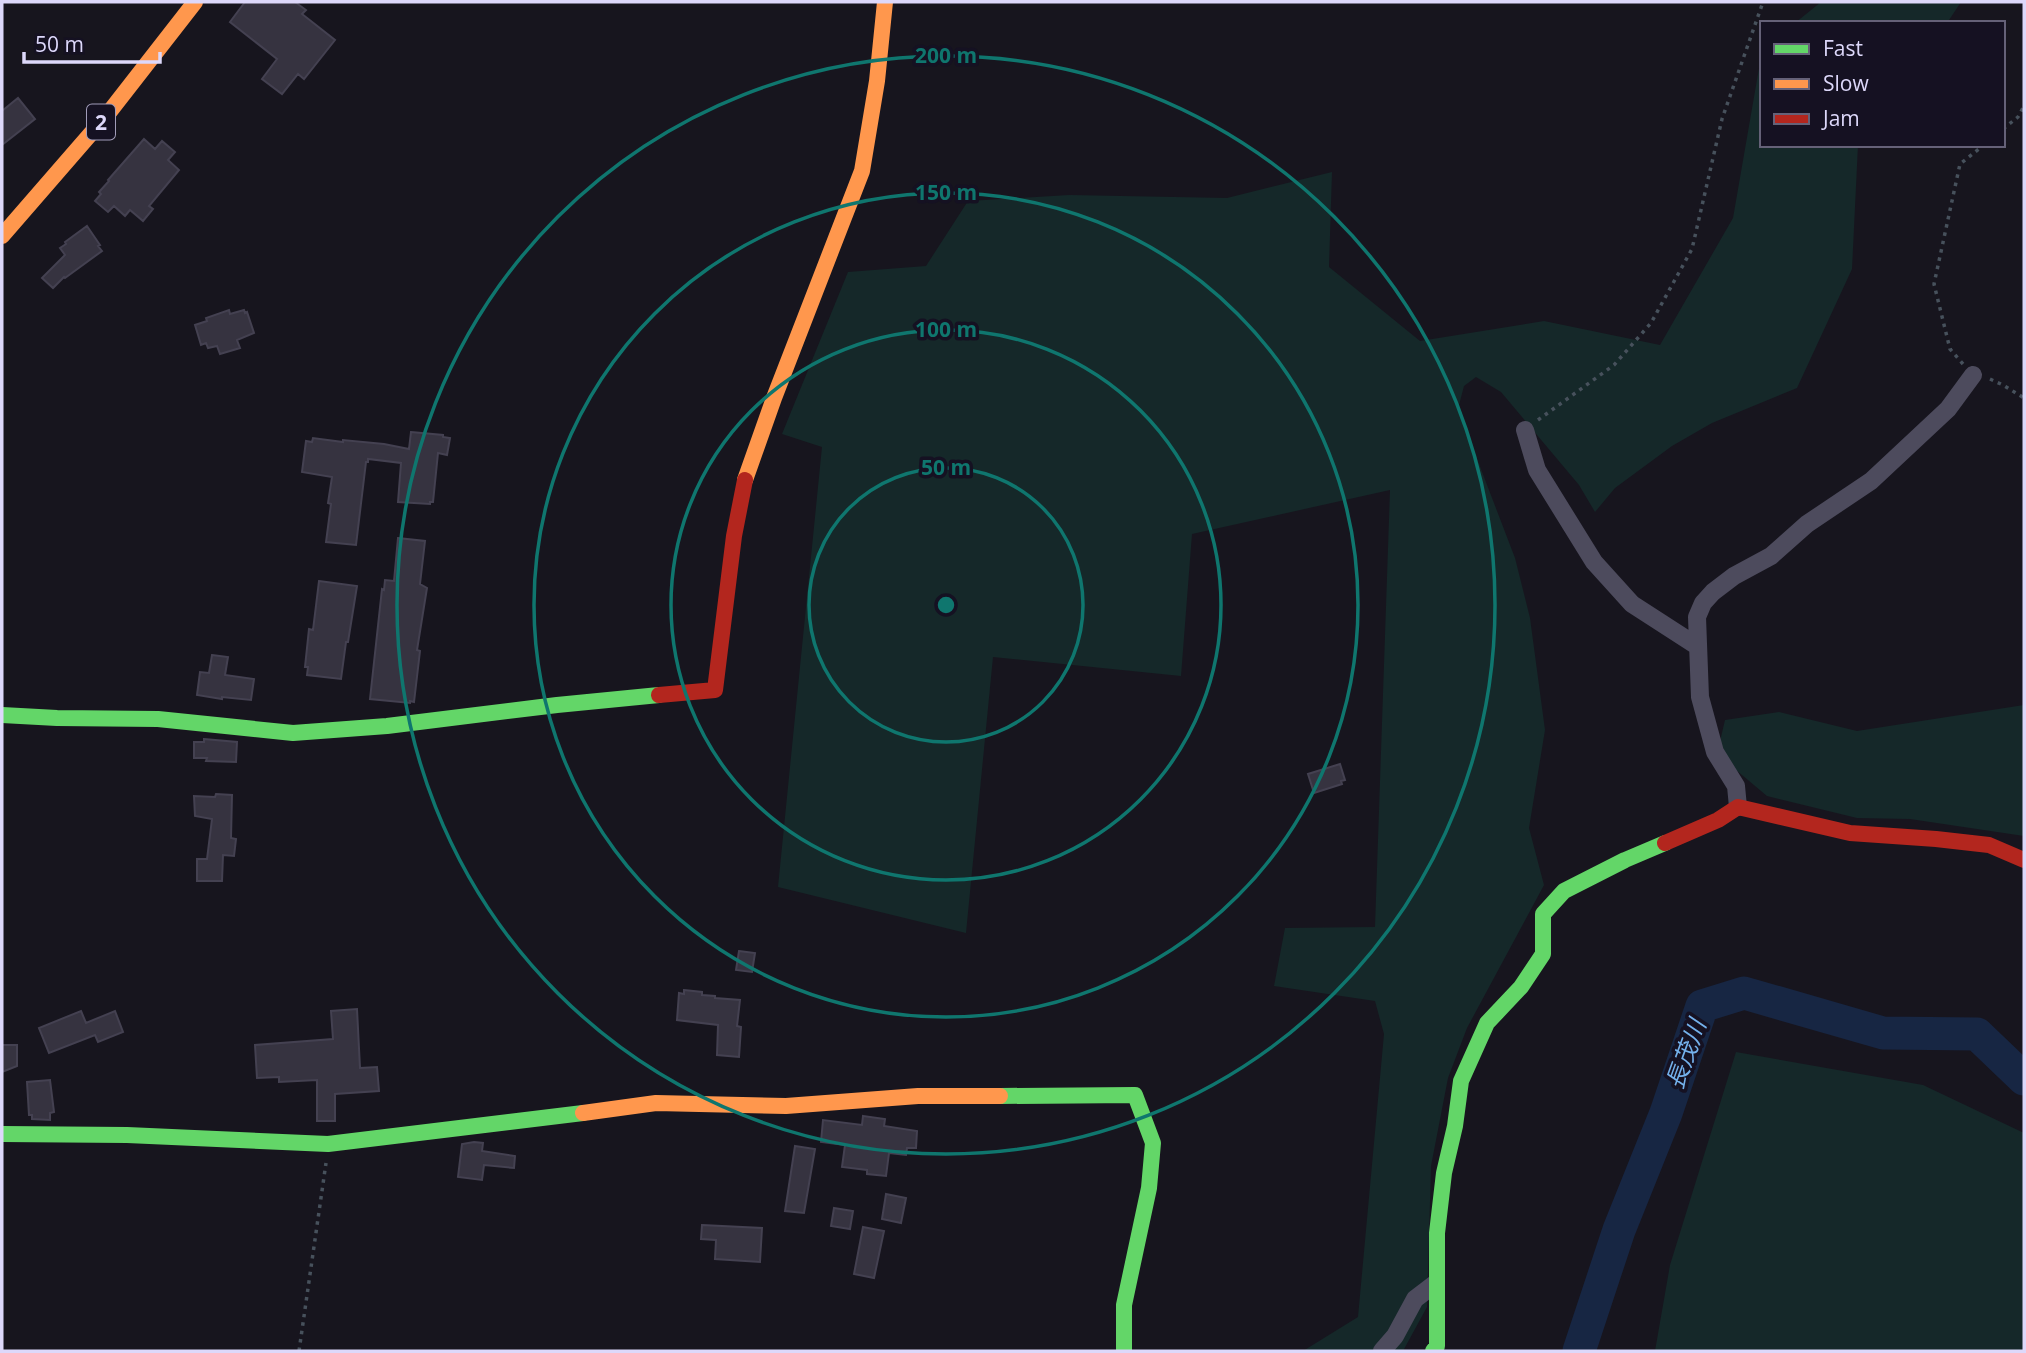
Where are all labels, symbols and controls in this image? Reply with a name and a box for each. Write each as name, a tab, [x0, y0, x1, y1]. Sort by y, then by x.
scale bar	[24, 21, 161, 65]
legend	[1760, 21, 2005, 147]
text: 50 m	[35, 30, 84, 58]
text: Fast	[1823, 34, 1863, 62]
text: 200 m	[915, 41, 977, 69]
text: Slow	[1823, 69, 1869, 97]
road number: 2	[87, 104, 115, 140]
text: Jam	[1821, 104, 1860, 132]
text: 150 m	[915, 178, 977, 206]
text: 100 m	[915, 315, 977, 343]
text: 50 m	[921, 453, 971, 481]
centre of rings	[934, 593, 958, 617]
water label: 長茂川	[1657, 1012, 1714, 1093]

